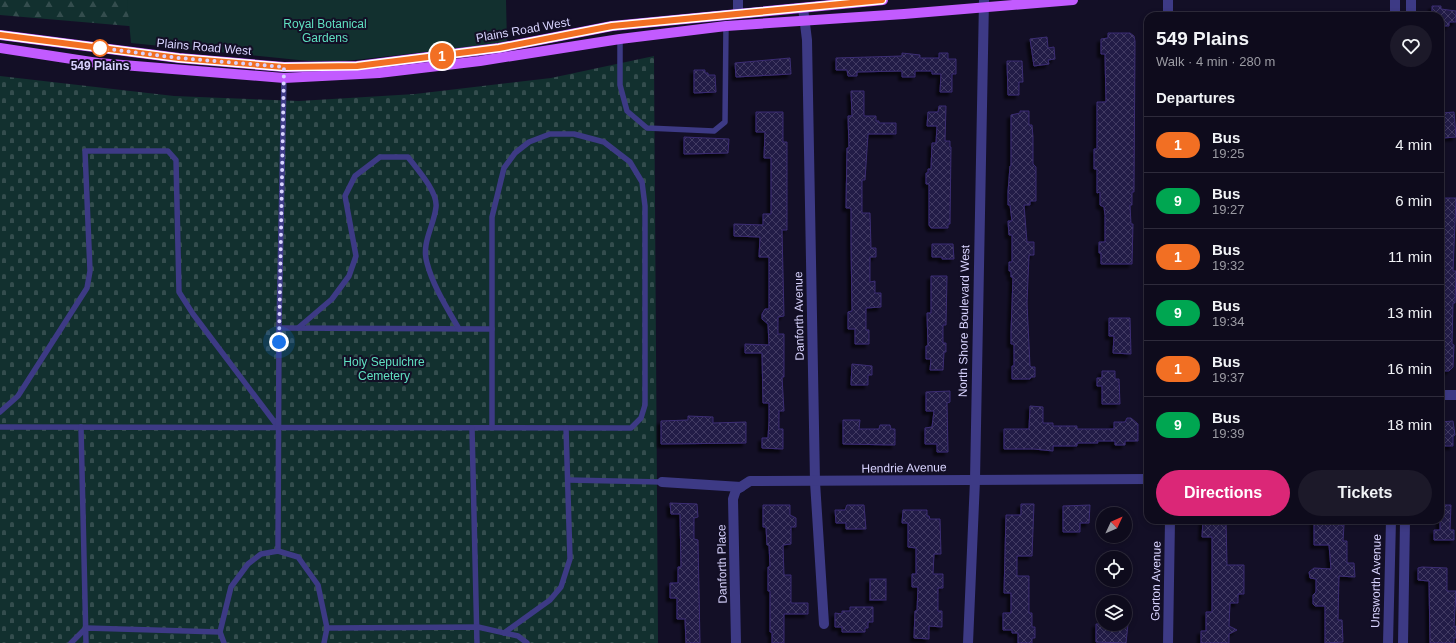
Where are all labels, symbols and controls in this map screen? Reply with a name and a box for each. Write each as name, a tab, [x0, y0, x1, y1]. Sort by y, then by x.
street label: Plains Road West	[475, 15, 572, 45]
park label: Royal Botanical Gardens	[283, 17, 367, 45]
button: heart	[1390, 25, 1432, 67]
text: 549 Plains	[1156, 28, 1249, 49]
street label: Plains Road West	[156, 36, 253, 58]
marker: 549 Plains	[91, 39, 109, 57]
line badge: 1	[429, 43, 455, 69]
text: 1	[438, 48, 446, 64]
text: Walk · 4 min · 280 m	[1156, 54, 1275, 69]
place label: 549 Plains	[71, 59, 130, 73]
text: Departures	[1156, 89, 1235, 106]
text: Bus	[1212, 129, 1240, 146]
text: 4 min	[1395, 136, 1432, 153]
text: 1	[1174, 137, 1182, 153]
text: 19:25	[1212, 146, 1245, 161]
text: Bus	[1212, 185, 1240, 202]
text: 6 min	[1395, 192, 1432, 209]
text: 9	[1174, 193, 1182, 209]
text: 19:27	[1212, 202, 1245, 217]
text: Bus	[1212, 241, 1240, 258]
street label: North Shore Boulevard West	[956, 244, 972, 397]
text: 11 min	[1388, 248, 1432, 265]
text: 1	[1174, 249, 1182, 265]
text: 19:32	[1212, 258, 1245, 273]
street label: Danforth Avenue	[791, 271, 807, 361]
text: Bus	[1212, 297, 1240, 314]
text: 13 min	[1387, 304, 1432, 321]
text: 9	[1174, 305, 1182, 321]
text: 19:34	[1212, 314, 1245, 329]
your location	[269, 332, 289, 352]
text: Bus	[1212, 353, 1240, 370]
park label: Holy Sepulchre Cemetery	[343, 355, 425, 383]
text: 16 min	[1387, 360, 1432, 377]
text: 1	[1174, 361, 1182, 377]
text: 19:37	[1212, 370, 1245, 385]
text: Bus	[1212, 409, 1240, 426]
text: 18 min	[1387, 416, 1432, 433]
text: 9	[1174, 417, 1182, 433]
text: 19:39	[1212, 426, 1245, 441]
street label: Hendrie Avenue	[861, 460, 947, 476]
button: Directions	[1156, 470, 1290, 516]
button: Tickets	[1298, 470, 1432, 516]
north arrow	[1096, 507, 1132, 543]
map controls	[1096, 507, 1132, 631]
street label: Danforth Place	[714, 524, 730, 604]
street label: Unsworth Avenue	[1368, 534, 1384, 628]
street label: Gorton Avenue	[1148, 541, 1164, 621]
button: locate	[1096, 551, 1132, 587]
button: layers	[1096, 595, 1132, 631]

